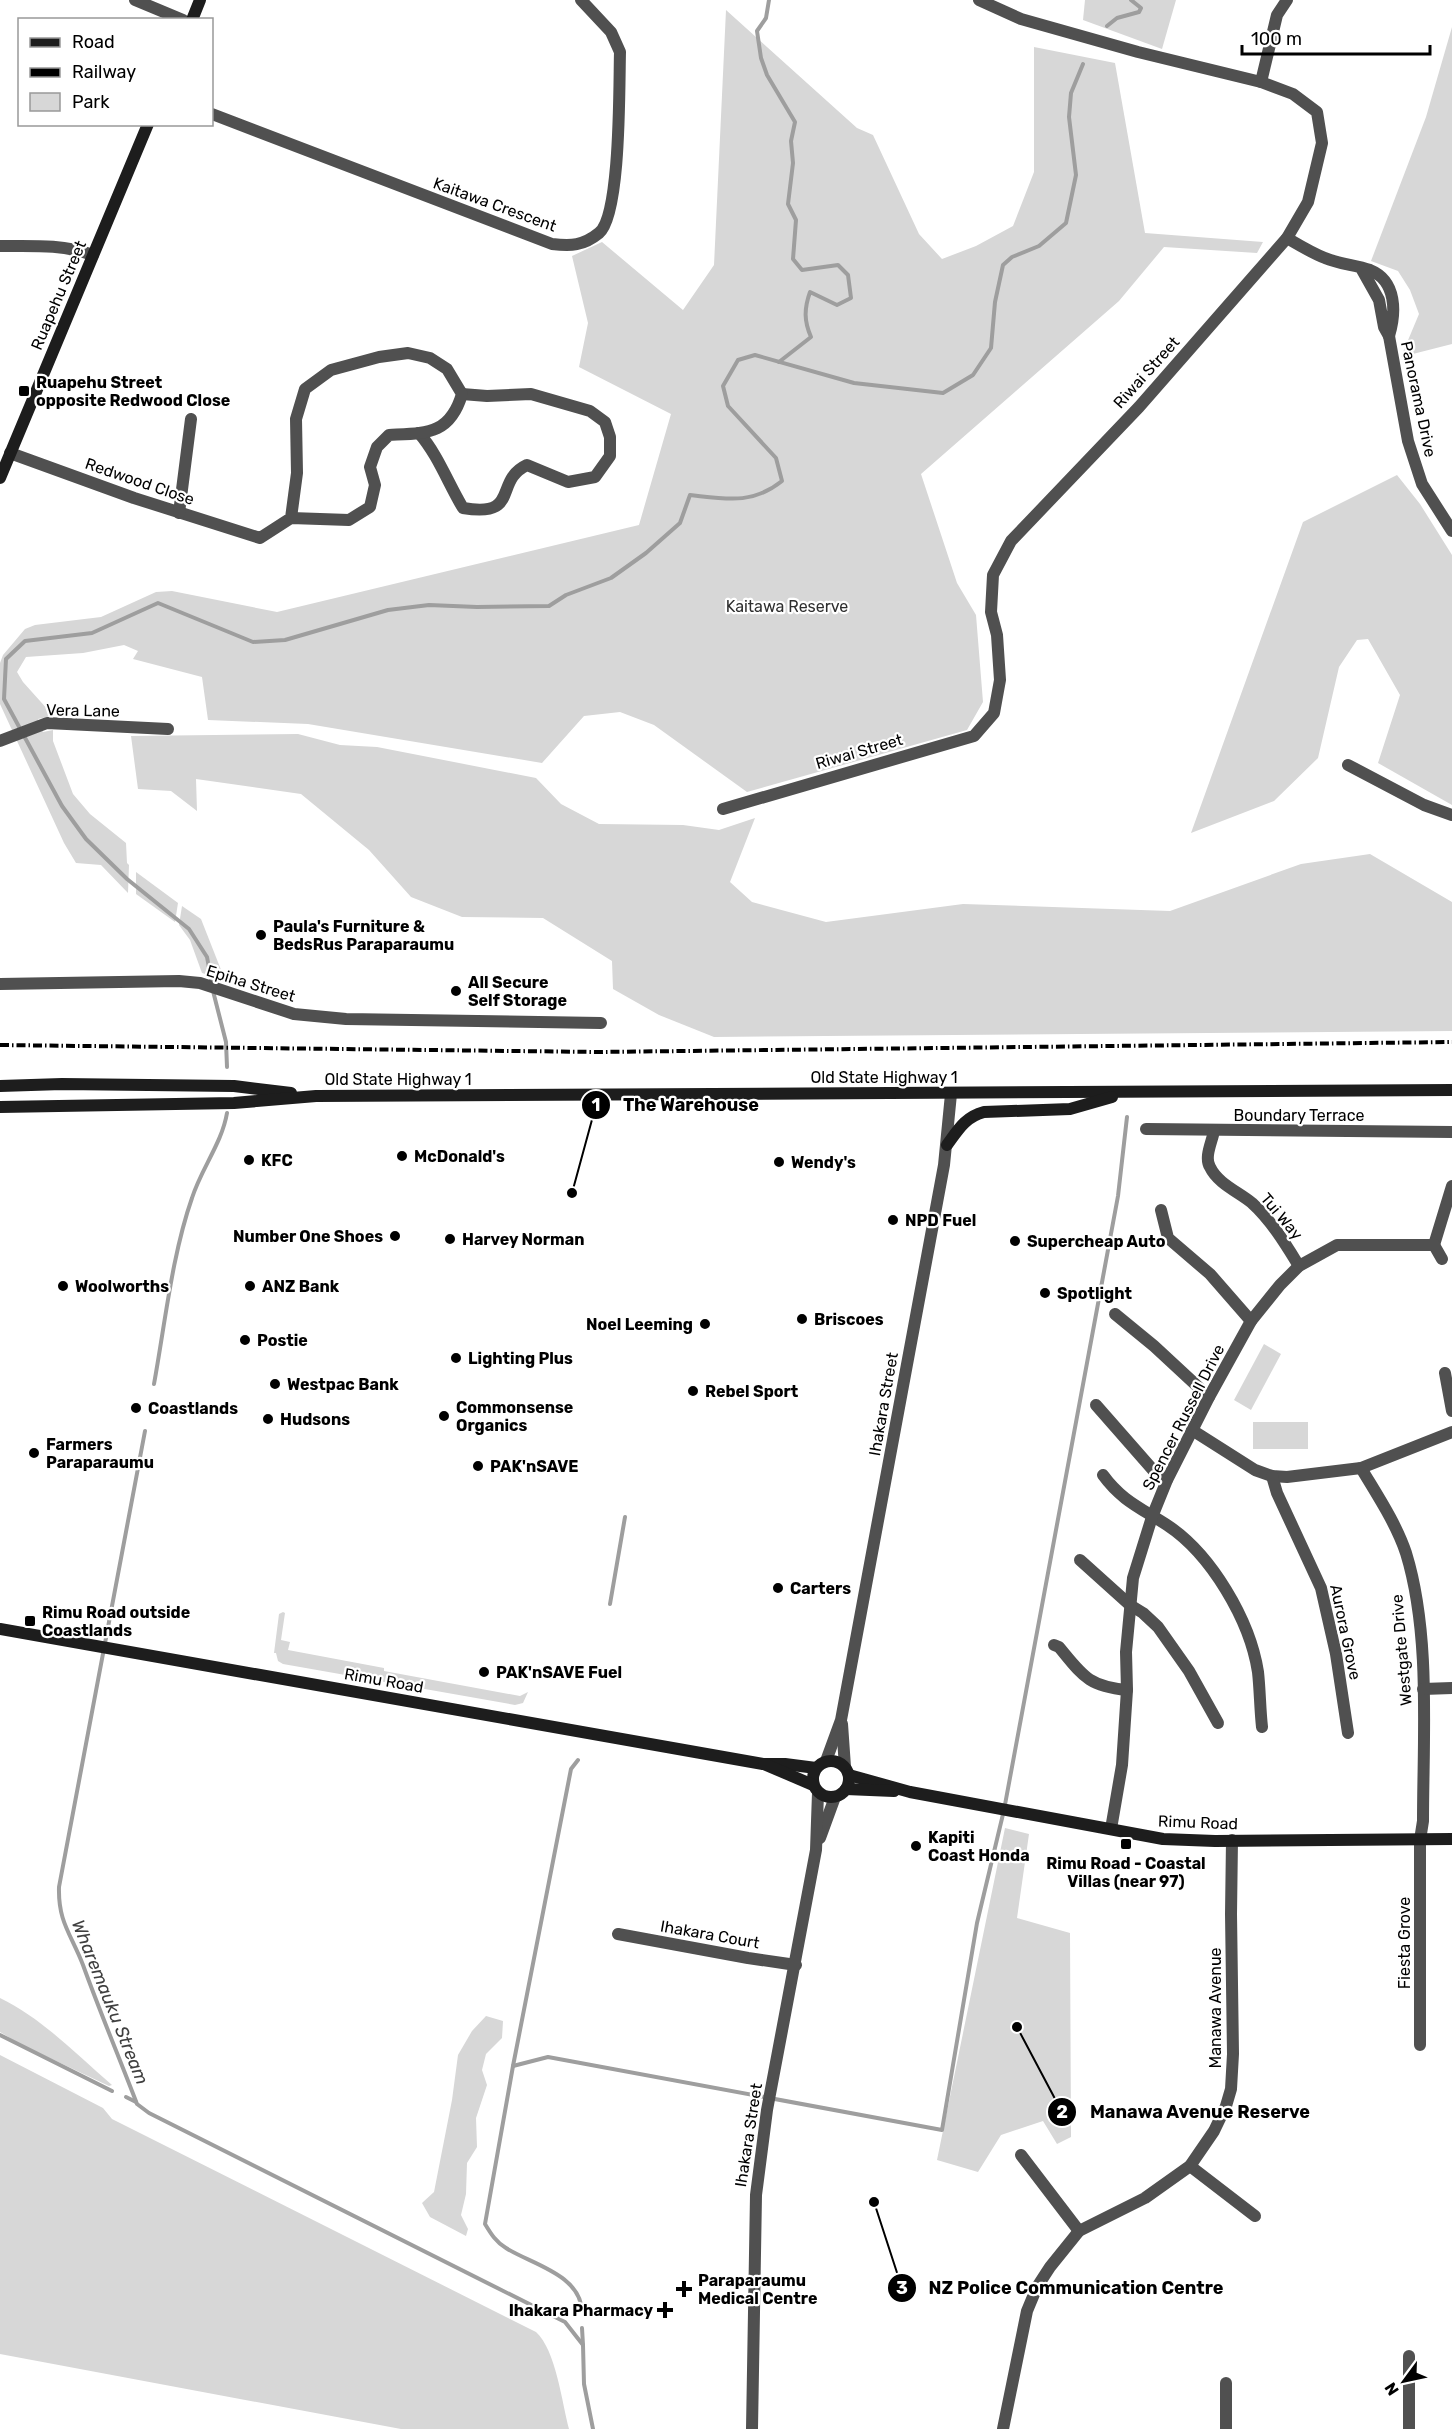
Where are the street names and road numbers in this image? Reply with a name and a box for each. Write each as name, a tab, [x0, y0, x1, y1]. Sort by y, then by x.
street label: Kaitawa Crescent	[431, 173, 559, 236]
street label: Ruapehu Street	[27, 238, 90, 353]
street label: Riwai Street	[1109, 333, 1183, 412]
street label: Panorama Drive	[1397, 339, 1440, 459]
street label: Redwood Close	[83, 454, 197, 509]
street label: Vera Lane	[46, 700, 120, 721]
street label: Riwai Street	[813, 730, 905, 773]
street label: Epiha Street	[204, 961, 298, 1006]
street label: Old State Highway 1	[810, 1068, 958, 1087]
street label: Old State Highway 1	[324, 1070, 472, 1089]
street label: Boundary Terrace	[1234, 1106, 1364, 1125]
street label: Tui Way	[1257, 1189, 1307, 1244]
street label: Spencer Russell Drive	[1138, 1341, 1229, 1493]
street label: Ihakara Street	[865, 1351, 902, 1457]
street label: Aurora Grove	[1326, 1583, 1365, 1682]
street label: Westgate Drive	[1387, 1593, 1416, 1706]
street label: Rimu Road	[343, 1664, 425, 1697]
street label: Rimu Road	[1158, 1812, 1238, 1833]
street label: Fiesta Grove	[1395, 1897, 1414, 1989]
street label: Ihakara Court	[659, 1916, 761, 1953]
street label: Manawa Avenue	[1206, 1947, 1225, 2069]
street label: Ihakara Street	[731, 2082, 766, 2188]

